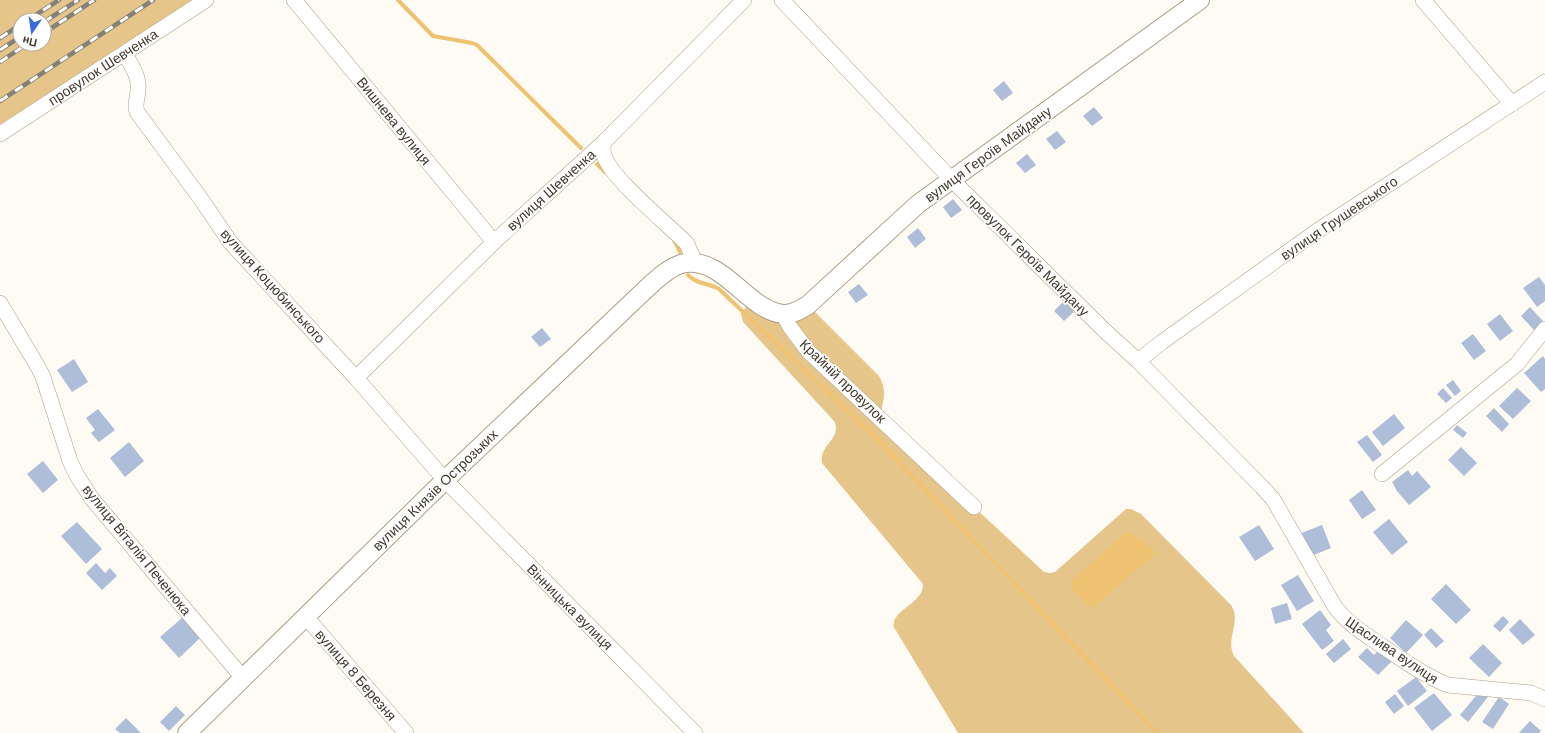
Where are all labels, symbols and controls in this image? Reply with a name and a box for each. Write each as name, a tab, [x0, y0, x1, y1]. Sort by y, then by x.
north arrow	[12, 12, 52, 52]
street label: провулок Шевченка	[45, 25, 161, 109]
text: Пн	[21, 33, 38, 50]
street label: Вишнева вулиця	[353, 73, 435, 169]
street label: вулиця Героїв Майдану	[921, 102, 1055, 206]
street label: вулиця Шевченка	[503, 145, 599, 235]
street label: вулиця Грушевського	[1277, 172, 1401, 264]
street label: провулок Героїв Майдану	[963, 190, 1093, 320]
street label: вулиця Коцюбинського	[217, 225, 329, 347]
street label: Крайній провулок	[796, 335, 891, 427]
street label: вулиця Князів Острозьких	[368, 425, 502, 555]
street label: вулиця Віталія Печенюка	[79, 481, 195, 619]
street label: Вінницька вулиця	[523, 560, 617, 654]
street label: Щаслива вулиця	[1342, 612, 1442, 688]
street label: вулиця 8 Березня	[311, 626, 401, 724]

